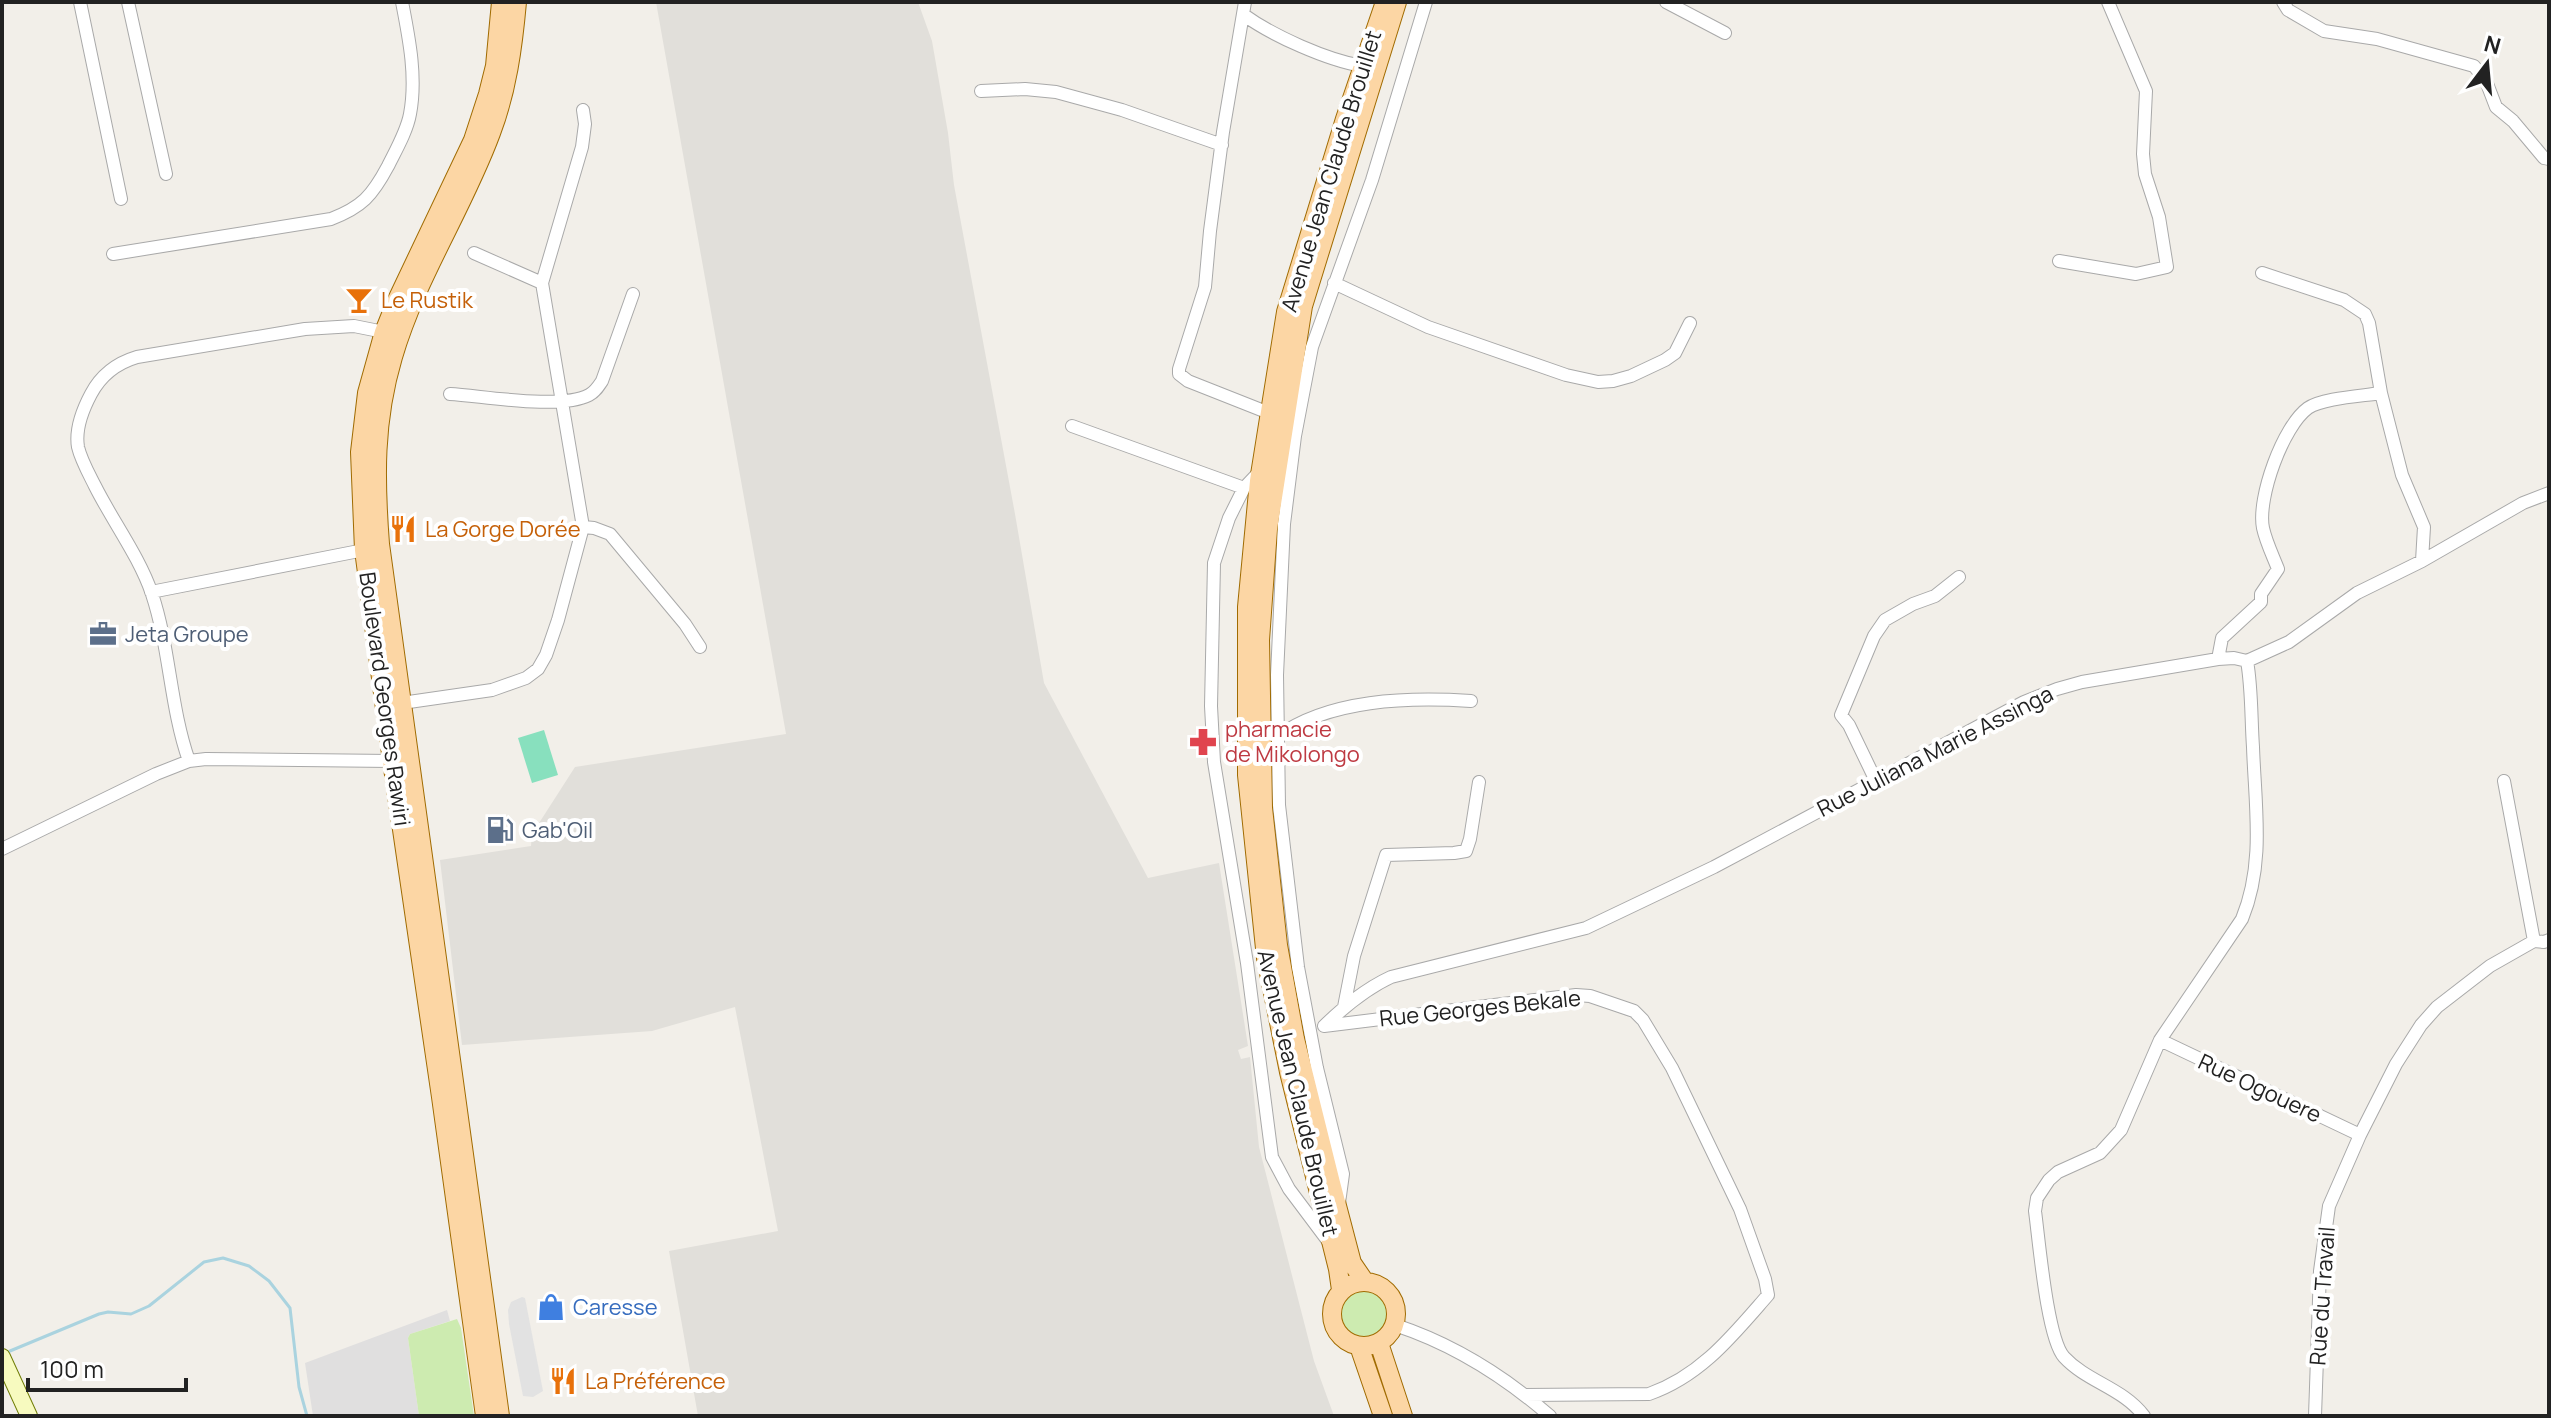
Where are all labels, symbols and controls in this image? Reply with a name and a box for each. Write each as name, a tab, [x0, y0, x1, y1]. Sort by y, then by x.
north arrow	[2447, 24, 2527, 104]
street label: Avenue Jean Claude Brouillet	[1274, 26, 1388, 316]
text: N	[2481, 28, 2504, 61]
bar icon: Le Rustik	[344, 285, 374, 315]
place label: Le Rustik	[381, 285, 474, 315]
restaurant icon: La Gorge Dorée	[388, 514, 418, 544]
place label: La Gorge Dorée	[425, 514, 581, 544]
street label: Boulevard Georges Rawiri	[352, 570, 418, 828]
office icon: Jeta Groupe	[88, 619, 118, 649]
place label: Jeta Groupe	[125, 619, 249, 649]
street label: Rue Juliana Marie Assinga	[1812, 678, 2058, 824]
place label: pharmacie de Mikolongo	[1225, 714, 1360, 769]
pharmacy icon: pharmacie de Mikolongo	[1188, 727, 1218, 757]
fuel station icon: Gab'Oil	[485, 815, 515, 845]
place label: Gab'Oil	[522, 815, 593, 845]
street label: Avenue Jean Claude Brouillet	[1250, 947, 1346, 1239]
street label: Rue Georges Bekale	[1378, 982, 1582, 1033]
street label: Rue Ogouere	[2194, 1046, 2327, 1130]
street label: Rue du Travail	[2302, 1226, 2342, 1366]
shop icon: Caresse	[536, 1292, 566, 1322]
place label: Caresse	[573, 1292, 658, 1322]
scale bar	[28, 1342, 186, 1392]
text: 100 m	[40, 1352, 104, 1385]
restaurant icon: La Préférence	[548, 1366, 578, 1396]
place label: La Préférence	[585, 1366, 726, 1396]

